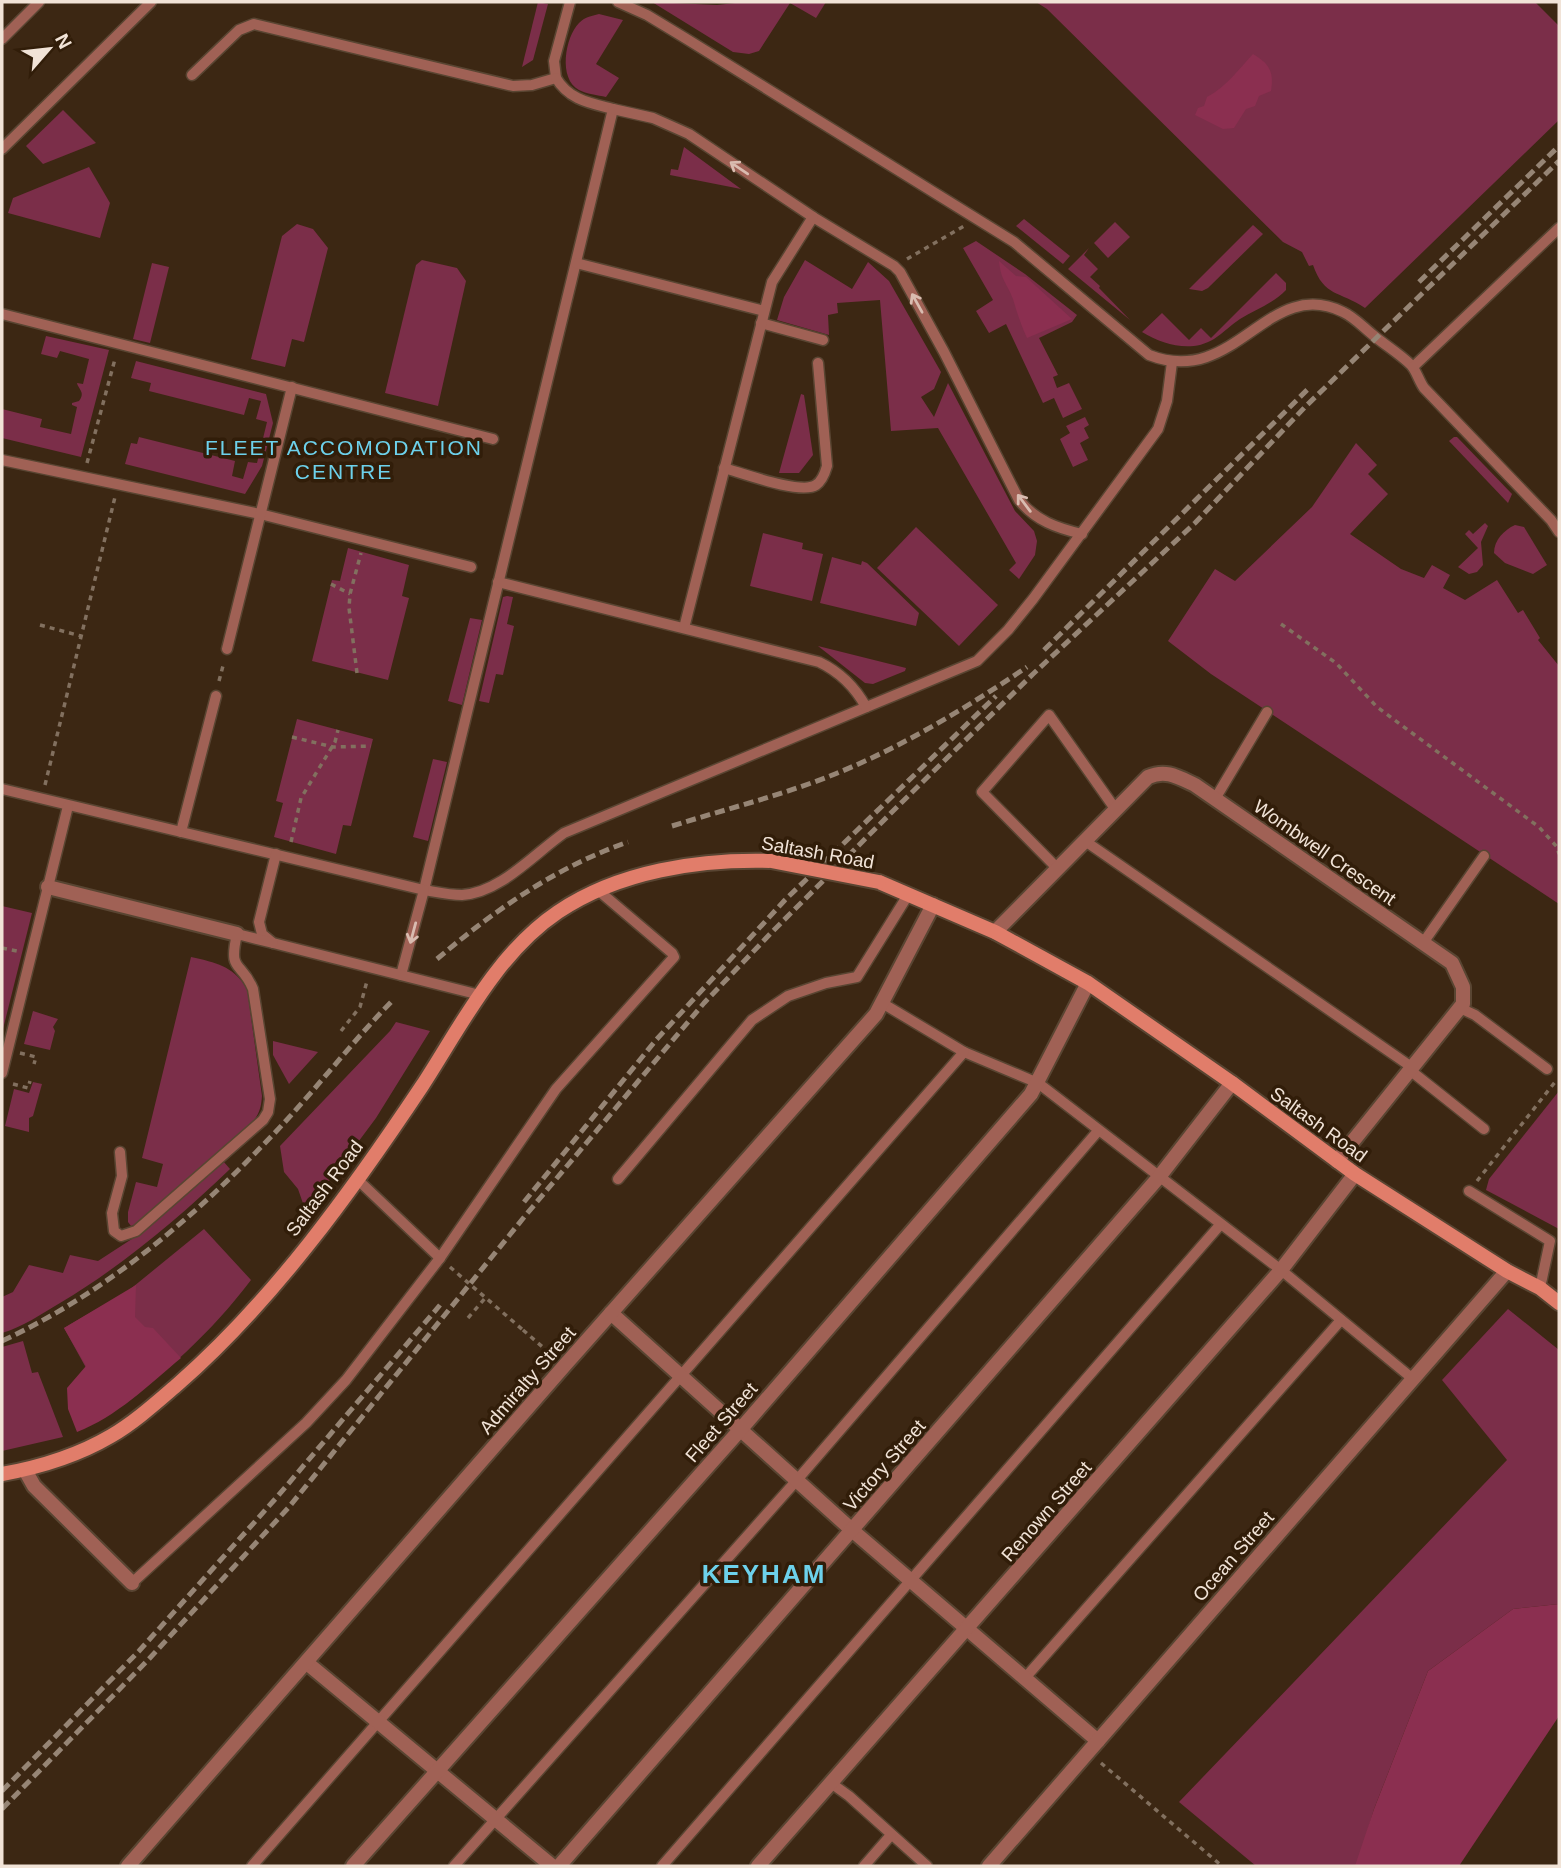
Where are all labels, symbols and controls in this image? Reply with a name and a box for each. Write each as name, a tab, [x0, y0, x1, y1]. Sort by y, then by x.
north arrow	[14, 14, 84, 84]
text: N	[51, 30, 76, 52]
one-way arrow	[730, 160, 749, 175]
one-way arrow	[910, 293, 923, 314]
district label: FLEET ACCOMODATION CENTRE	[205, 436, 483, 483]
one-way arrow	[1016, 495, 1031, 513]
street label: Wombwell Crescent	[1250, 795, 1400, 910]
street label: Saltash Road	[760, 832, 876, 873]
one-way arrow	[405, 922, 418, 944]
street label: Saltash Road	[1266, 1082, 1371, 1166]
street label: Saltash Road	[282, 1136, 367, 1240]
street label: Admiralty Street	[475, 1322, 580, 1438]
street label: Fleet Street	[681, 1378, 762, 1466]
street label: Victory Street	[839, 1415, 930, 1515]
street label: Renown Street	[997, 1456, 1096, 1566]
street label: Ocean Street	[1189, 1507, 1278, 1605]
district label: KEYHAM	[702, 1559, 826, 1589]

